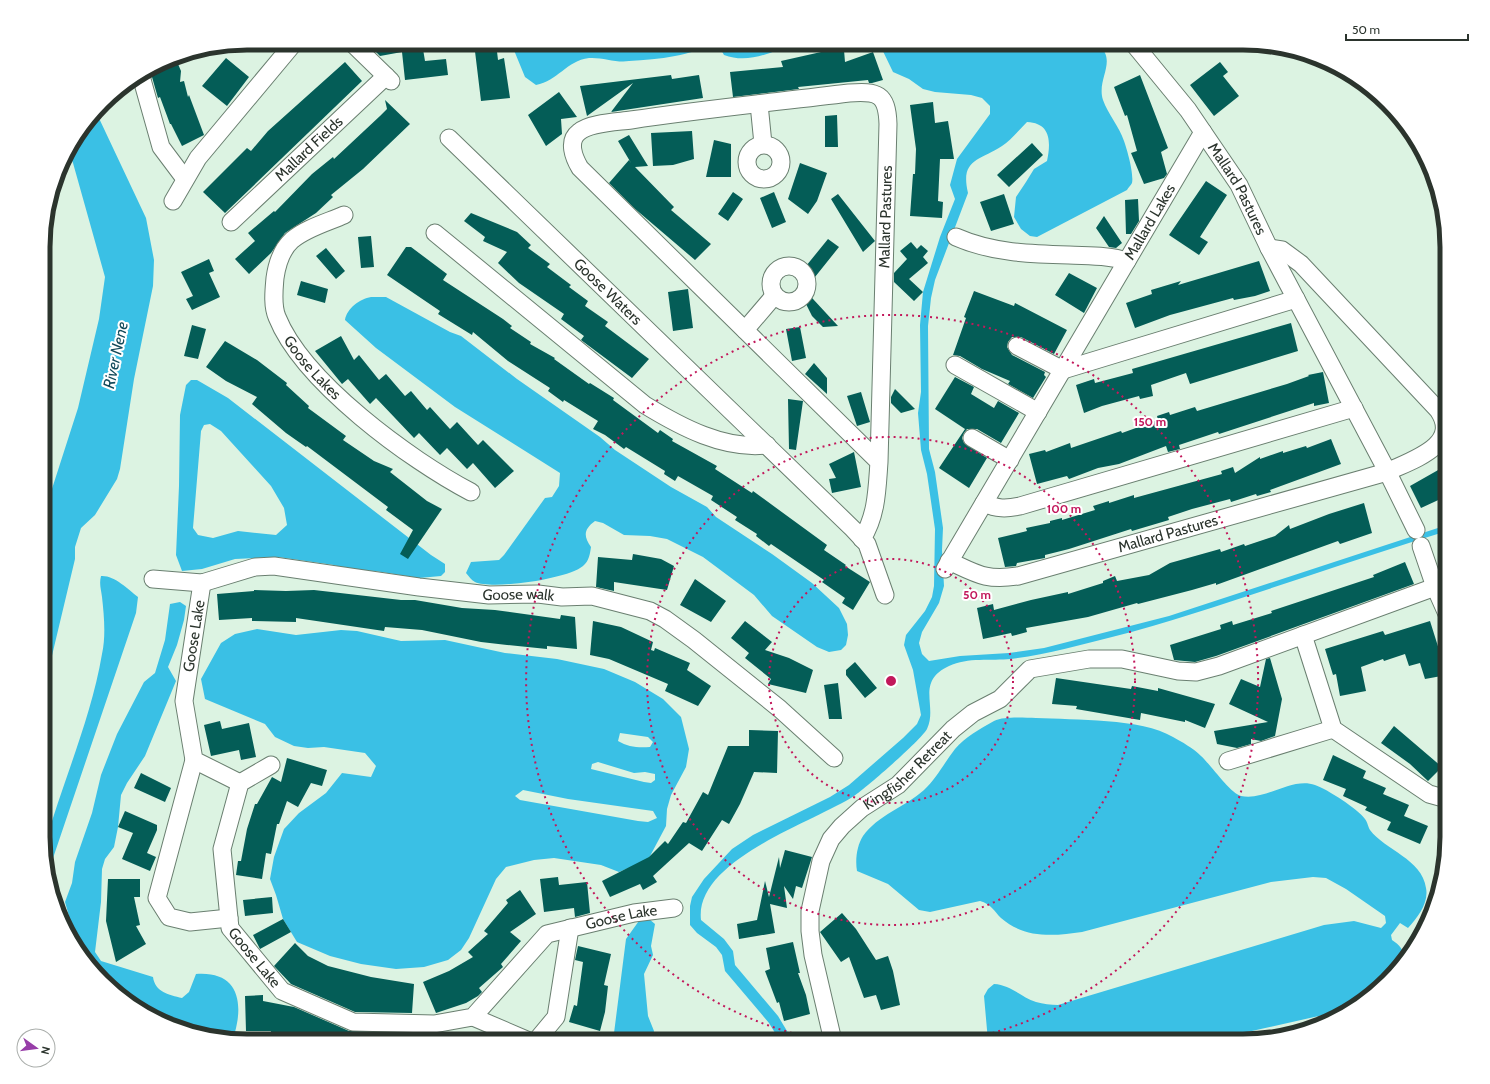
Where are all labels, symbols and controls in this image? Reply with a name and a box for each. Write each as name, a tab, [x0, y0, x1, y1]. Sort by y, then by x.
scale bar	[1346, 16, 1468, 42]
text: 50 m	[1352, 22, 1380, 37]
street label: Mallard Fields	[271, 112, 347, 185]
street label: Mallard Pastures	[1204, 140, 1270, 238]
street label: Mallard Pastures	[875, 165, 896, 269]
street label: Mallard Lakes	[1121, 181, 1179, 263]
street label: Goose Waters	[570, 255, 646, 329]
water label: River Nene	[99, 320, 132, 390]
street label: Goose Lakes	[280, 332, 345, 404]
text: 150 m	[1134, 414, 1166, 429]
text: 100 m	[1047, 501, 1081, 516]
street label: Mallard Pastures	[1116, 511, 1220, 556]
street label: Goose walk	[481, 585, 556, 605]
text: 50 m	[963, 587, 991, 602]
street label: Goose Lake	[179, 598, 209, 673]
centre of rings	[884, 674, 898, 688]
street label: Kingfisher Retreat	[860, 727, 955, 814]
street label: Goose Lake	[584, 901, 658, 933]
street label: Goose Lake	[224, 924, 285, 992]
north arrow	[16, 1028, 56, 1068]
text: N	[38, 1045, 53, 1056]

